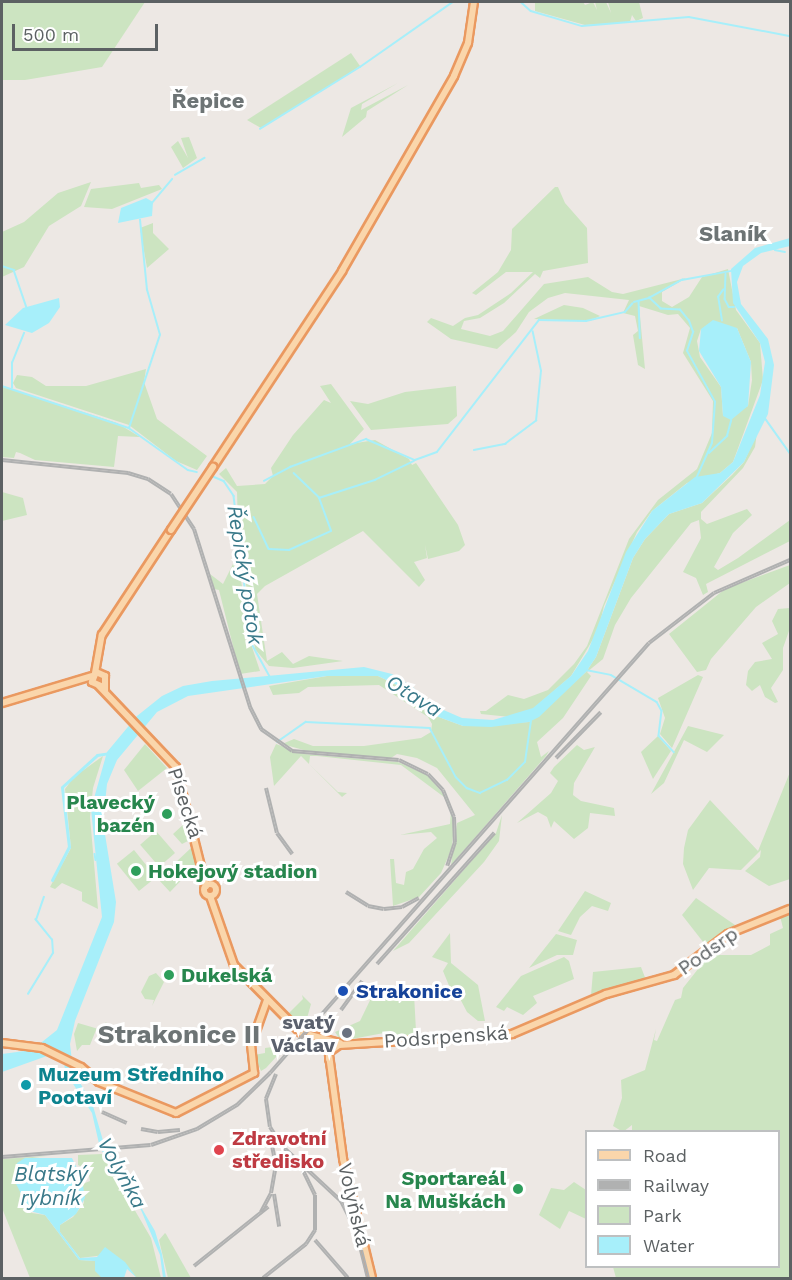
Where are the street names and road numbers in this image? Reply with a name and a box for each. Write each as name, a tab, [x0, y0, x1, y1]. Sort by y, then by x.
street label: Písecká	[162, 764, 208, 842]
street label: Podsrp	[673, 922, 743, 980]
street label: Podsrpenská	[383, 1021, 509, 1053]
street label: Volyňská	[333, 1161, 375, 1249]

